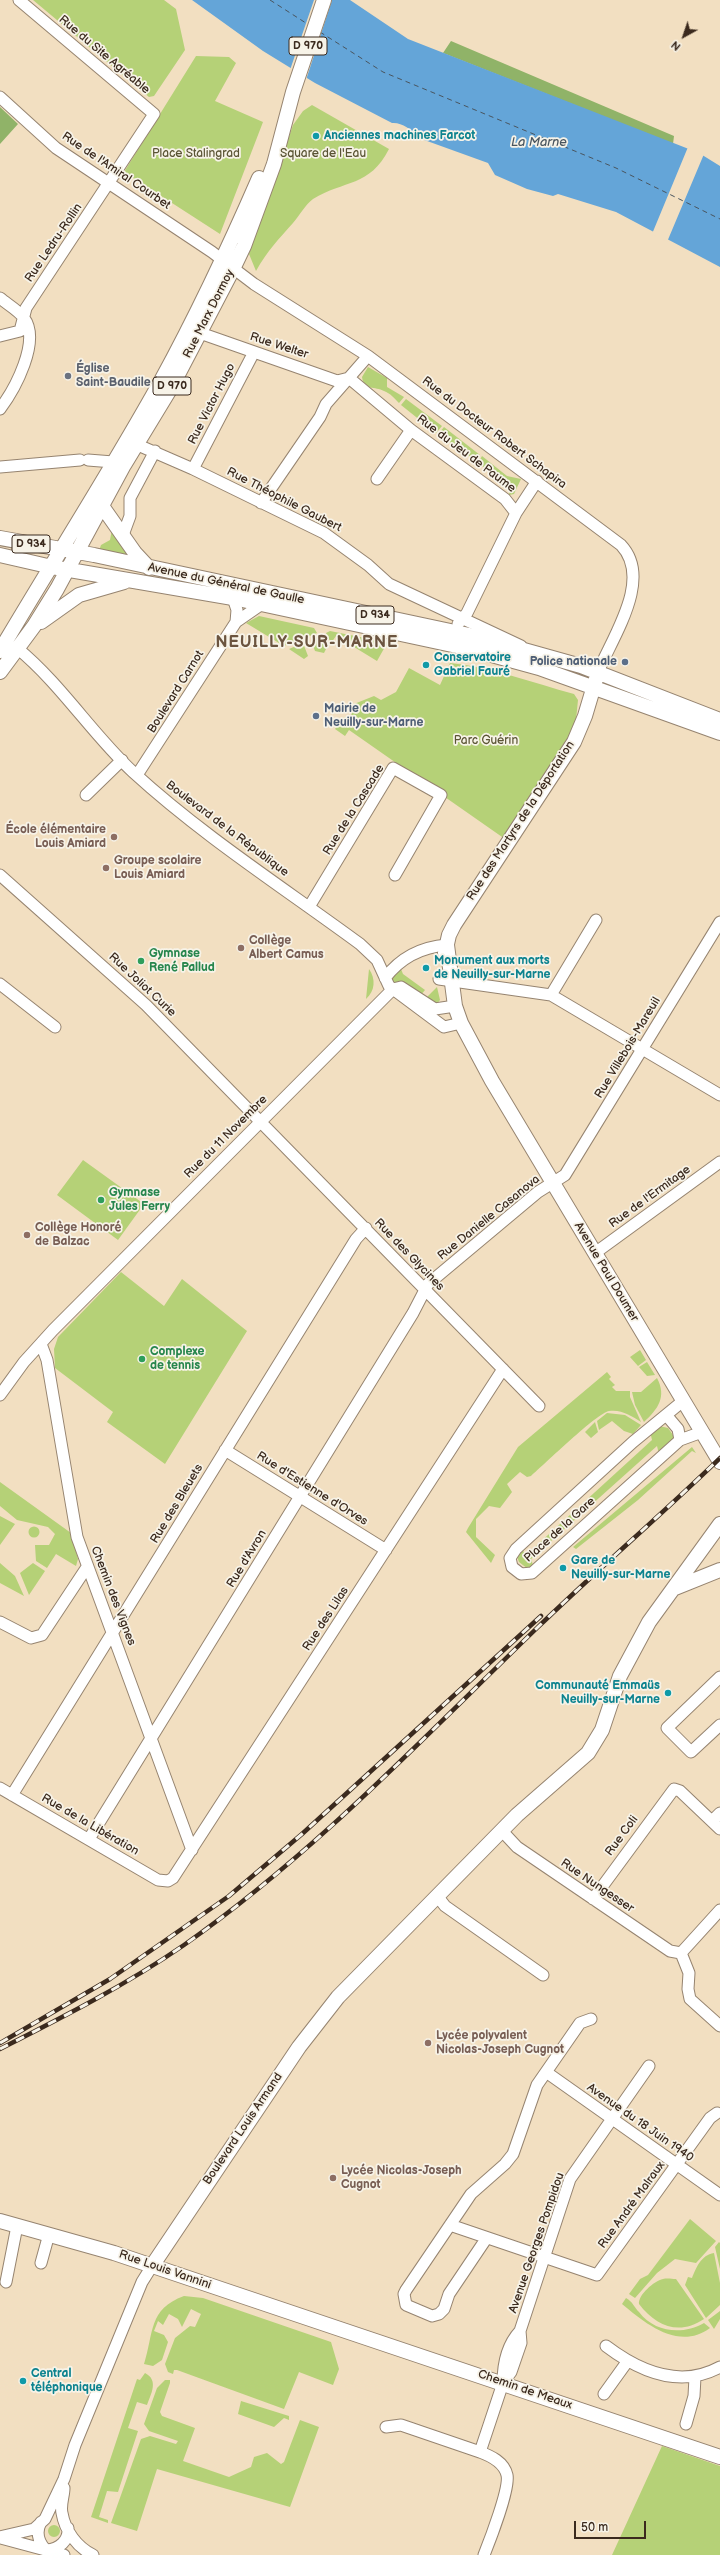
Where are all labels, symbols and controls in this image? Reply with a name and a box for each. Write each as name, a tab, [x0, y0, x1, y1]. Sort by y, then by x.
street label: Rue du Site Agréable	[55, 13, 153, 97]
north arrow	[664, 16, 704, 56]
road number: D 970	[289, 37, 327, 55]
text: N	[669, 38, 683, 53]
street label: Rue de l'Amiral Courbet	[59, 129, 173, 213]
place label: Anciennes machines Farcot	[324, 129, 475, 143]
marker: Anciennes machines Farcot	[311, 131, 321, 141]
water label: La Marne	[511, 135, 567, 151]
park label: Place Stalingrad	[152, 147, 240, 161]
park label: Square de l'Eau	[280, 147, 366, 161]
street label: Rue Ledru-Rollin	[22, 201, 86, 285]
street label: Rue Marx Dormoy	[180, 267, 238, 361]
street label: Rue Welter	[248, 330, 310, 362]
street label: Rue Victor Hugo	[185, 361, 239, 447]
place label: Église Saint-Baudile	[76, 362, 151, 390]
marker: Église Saint-Baudile	[63, 371, 73, 381]
street label: Rue du Docteur Robert Schapira	[419, 374, 569, 492]
road number: D 970	[153, 377, 191, 395]
street label: Rue du Jeu de Paume	[414, 412, 518, 496]
street label: Rue Théophile Gaubert	[224, 465, 344, 535]
road number: D 934	[12, 535, 50, 553]
street label: Avenue du Général de Gaulle	[147, 560, 305, 608]
road number: D 934	[356, 606, 394, 624]
district label: NEUILLY-SUR-MARNE	[216, 633, 398, 653]
street label: Boulevard Carnot	[145, 648, 207, 736]
place label: Conservatoire Gabriel Fauré	[434, 651, 511, 679]
place label: Police nationale	[530, 655, 617, 669]
marker: Police nationale	[620, 657, 630, 667]
marker: Conservatoire Gabriel Fauré	[421, 660, 431, 670]
place label: Mairie de Neuilly-sur-Marne	[324, 702, 423, 730]
marker: Mairie de Neuilly-sur-Marne	[311, 711, 321, 721]
park label: Parc Guérin	[454, 734, 518, 748]
street label: Rue des Martyrs de la Déportation	[464, 739, 578, 903]
street label: Rue de la Cascade	[320, 762, 388, 858]
street label: Boulevard de la République	[163, 778, 291, 880]
place label: École élémentaire Louis Amiard	[5, 823, 106, 851]
marker: École élémentaire Louis Amiard	[109, 832, 119, 842]
place label: Groupe scolaire Louis Amiard	[114, 854, 201, 882]
marker: Groupe scolaire Louis Amiard	[101, 863, 111, 873]
place label: Collège Albert Camus	[249, 934, 324, 962]
marker: Collège Albert Camus	[236, 943, 246, 953]
place label: Gymnase René Pallud	[149, 947, 215, 975]
street label: Rue Joliot Curie	[105, 950, 179, 1020]
place label: Monument aux morts de Neuilly-sur-Marne	[434, 954, 551, 982]
marker: Gymnase René Pallud	[136, 956, 146, 966]
marker: Monument aux morts de Neuilly-sur-Marne	[421, 963, 431, 973]
street label: Rue Villebois-Mareuil	[592, 995, 664, 1101]
street label: Rue du 11 Novembre	[182, 1093, 270, 1181]
street label: Rue de l'Ermitage	[606, 1163, 694, 1231]
street label: Rue Danielle Casanova	[435, 1172, 543, 1264]
place label: Gymnase Jules Ferry	[109, 1186, 170, 1214]
marker: Gymnase Jules Ferry	[96, 1195, 106, 1205]
street label: Rue des Glycines	[371, 1216, 447, 1294]
street label: Avenue Paul Doumer	[571, 1220, 641, 1324]
place label: Collège Honoré de Balzac	[35, 1221, 121, 1249]
marker: Collège Honoré de Balzac	[22, 1230, 32, 1240]
place label: Complexe de tennis	[150, 1345, 204, 1373]
marker: Complexe de tennis	[137, 1354, 147, 1364]
street label: Rue d'Estienne d'Orves	[254, 1449, 370, 1529]
street label: Rue des Bleuets	[148, 1462, 206, 1546]
street label: Place de la Gare	[522, 1494, 598, 1566]
street label: Rue d'Avron	[224, 1527, 270, 1591]
street label: Chemin des Vignes	[87, 1544, 139, 1648]
place label: Gare de Neuilly-sur-Marne	[571, 1554, 670, 1582]
marker: Gare de Neuilly-sur-Marne	[558, 1563, 568, 1573]
street label: Rue des Lilas	[300, 1584, 352, 1654]
place label: Communauté Emmaüs Neuilly-sur-Marne	[535, 1679, 660, 1707]
marker: Communauté Emmaüs Neuilly-sur-Marne	[663, 1688, 673, 1698]
street label: Rue de la Libération	[39, 1791, 141, 1859]
street label: Rue Coli	[603, 1813, 641, 1859]
street label: Rue Nungesser	[558, 1856, 636, 1916]
place label: Lycée polyvalent Nicolas-Joseph Cugnot	[436, 2029, 564, 2057]
marker: Lycée polyvalent Nicolas-Joseph Cugnot	[423, 2038, 433, 2048]
street label: Boulevard Louis Armand	[200, 2070, 286, 2188]
street label: Avenue du 18 Juin 1940	[584, 2081, 696, 2165]
street label: Rue André Malraux	[596, 2159, 668, 2251]
place label: Lycée Nicolas-Joseph Cugnot	[341, 2164, 462, 2192]
street label: Avenue Georges Pompidou	[506, 2171, 568, 2315]
marker: Lycée Nicolas-Joseph Cugnot	[328, 2173, 338, 2183]
street label: Rue Louis Vannini	[117, 2247, 213, 2293]
place label: Central téléphonique	[31, 2367, 103, 2395]
street label: Chemin de Meaux	[476, 2367, 574, 2413]
marker: Central téléphonique	[18, 2376, 28, 2386]
scale bar	[576, 2513, 648, 2539]
text: 50 m	[581, 2520, 608, 2535]

